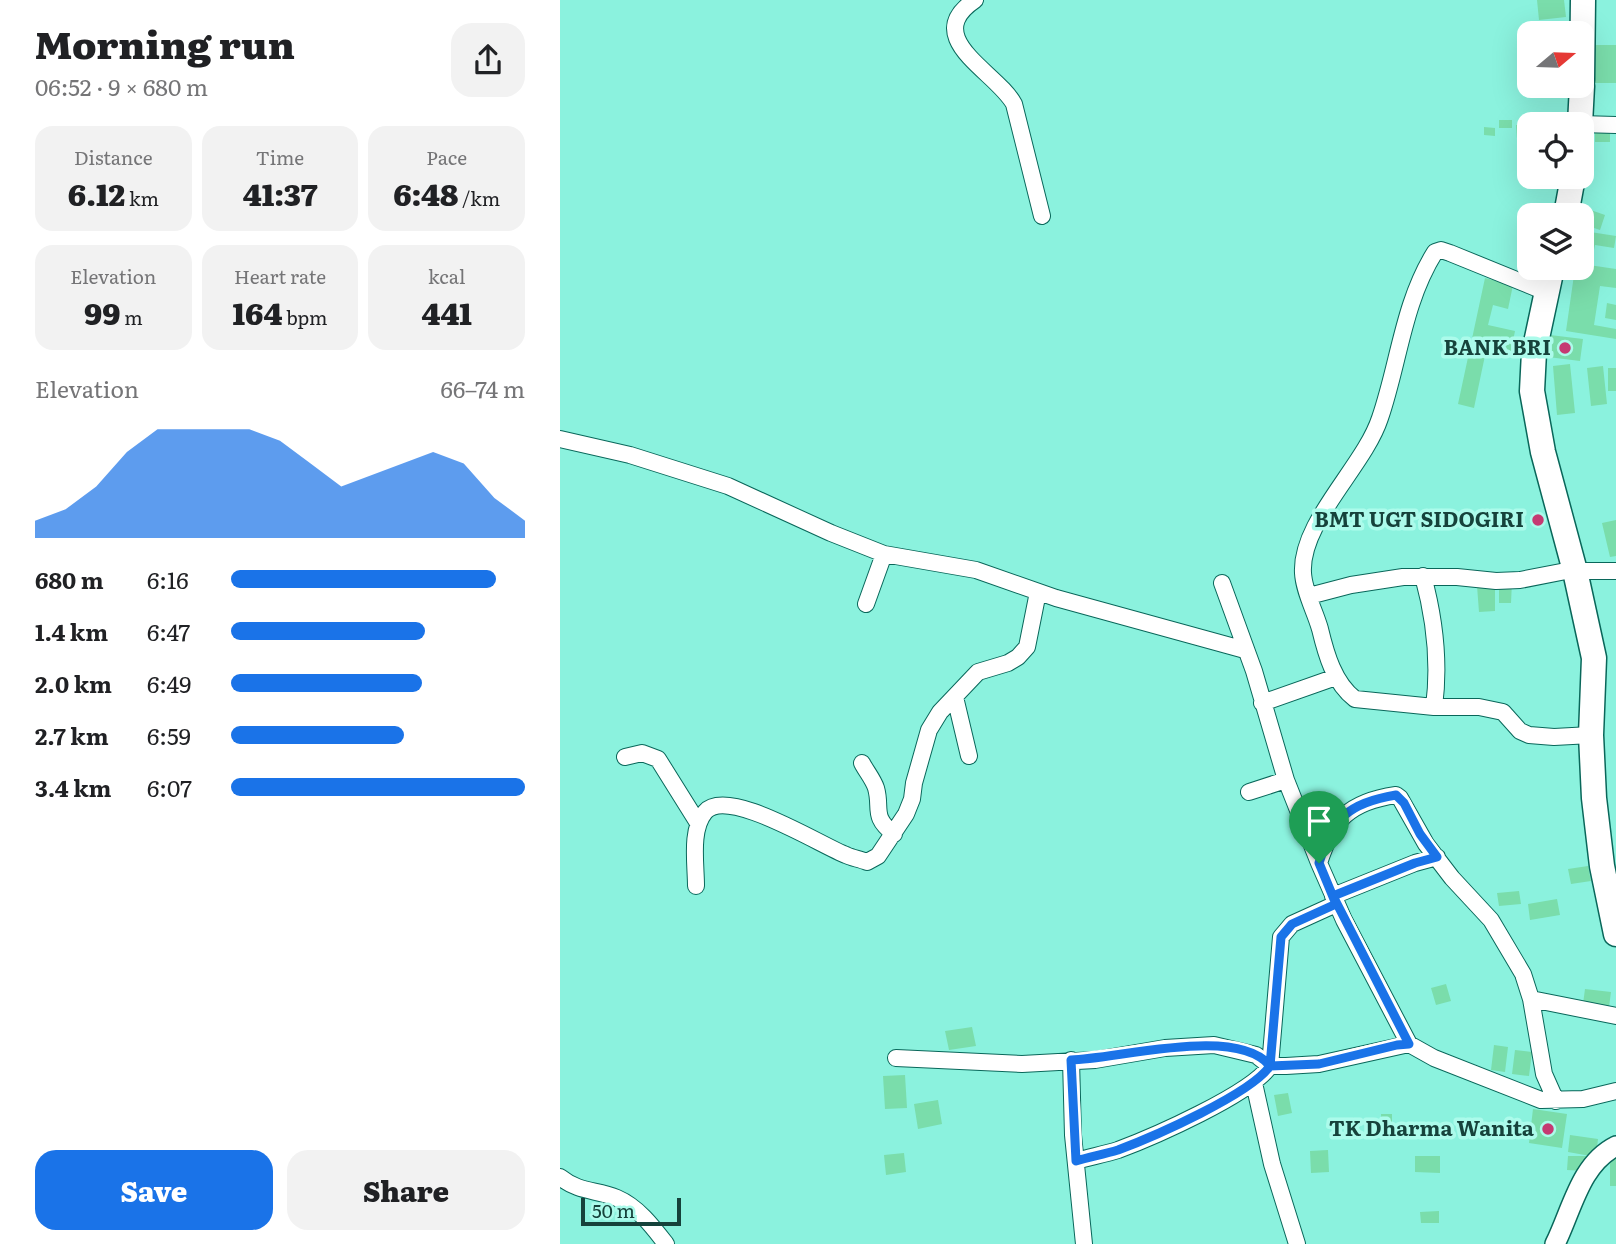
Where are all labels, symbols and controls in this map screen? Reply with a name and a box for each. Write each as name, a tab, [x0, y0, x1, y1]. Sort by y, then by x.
text: Morning run	[35, 14, 295, 71]
north arrow	[1517, 21, 1594, 98]
map controls	[1517, 21, 1594, 280]
button: share	[451, 23, 525, 97]
text: 06:52 · 9 × 680 m	[35, 69, 208, 103]
button: locate	[1517, 112, 1594, 189]
text: Distance	[74, 143, 153, 171]
text: Time	[256, 143, 304, 171]
text: Pace	[426, 143, 467, 171]
text: 6.12	[68, 171, 125, 215]
text: 41:37	[243, 171, 317, 215]
text: 6:48	[393, 171, 458, 215]
text: km	[125, 184, 159, 212]
text: /km	[458, 184, 500, 212]
button: layers	[1517, 203, 1594, 280]
text: Elevation	[70, 262, 156, 290]
text: Heart rate	[234, 262, 326, 290]
text: kcal	[428, 262, 465, 290]
text: 99	[84, 290, 120, 334]
text: 164	[232, 290, 282, 334]
text: 441	[421, 290, 472, 334]
text: m	[120, 303, 143, 331]
text: bpm	[282, 303, 327, 331]
place label: BANK BRI	[1444, 330, 1551, 361]
marker: BANK BRI	[1557, 340, 1573, 356]
text: Elevation	[35, 371, 139, 405]
text: 66–74 m	[441, 371, 525, 405]
place label: BMT UGT SIDOGIRI	[1314, 502, 1524, 533]
marker: BMT UGT SIDOGIRI	[1530, 512, 1546, 528]
text: 680 m	[35, 562, 104, 596]
text: 6:16	[147, 562, 189, 596]
text: 1.4 km	[35, 614, 108, 648]
text: 6:47	[147, 614, 190, 648]
text: 2.0 km	[35, 666, 112, 700]
text: 6:49	[147, 666, 191, 700]
text: 2.7 km	[35, 718, 109, 752]
text: 6:59	[147, 718, 191, 752]
text: 3.4 km	[35, 770, 112, 804]
text: 6:07	[147, 770, 192, 804]
pin	[1289, 791, 1349, 863]
icon: arrive	[1300, 802, 1338, 840]
place label: TK Dharma Wanita	[1329, 1111, 1535, 1142]
marker: TK Dharma Wanita	[1540, 1121, 1556, 1137]
button: Save	[35, 1150, 273, 1230]
button: Share	[287, 1150, 525, 1230]
scale bar	[581, 1195, 681, 1227]
text: 50 m	[592, 1196, 635, 1224]

